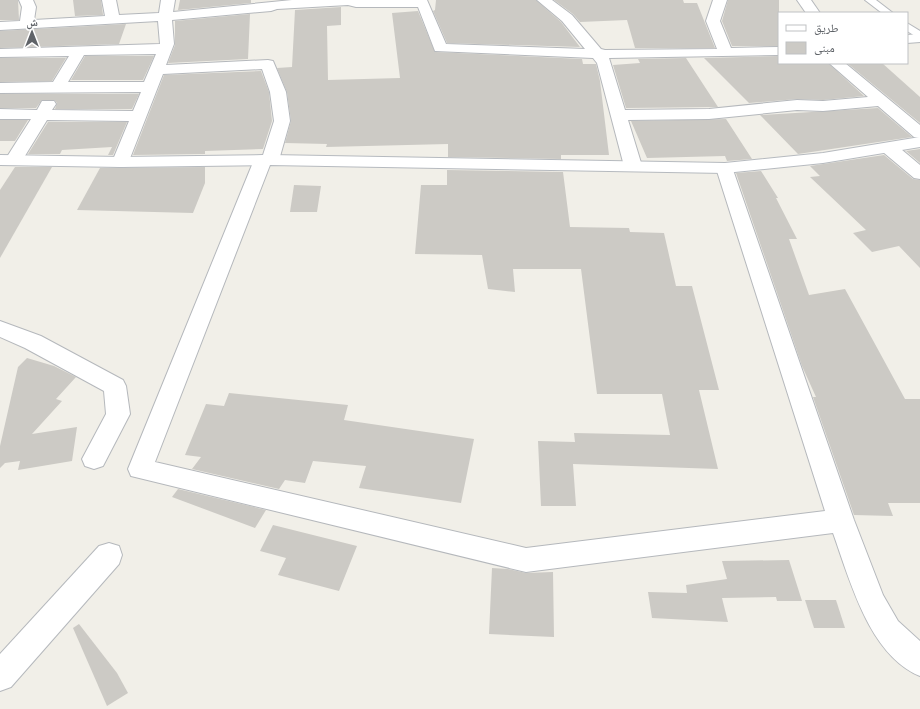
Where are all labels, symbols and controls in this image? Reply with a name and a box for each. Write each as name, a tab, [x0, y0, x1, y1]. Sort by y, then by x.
north arrow	[12, 12, 52, 52]
legend	[778, 12, 908, 64]
text: ش	[26, 15, 38, 30]
text: طريق	[814, 20, 839, 35]
text: مبنى	[814, 40, 835, 55]

